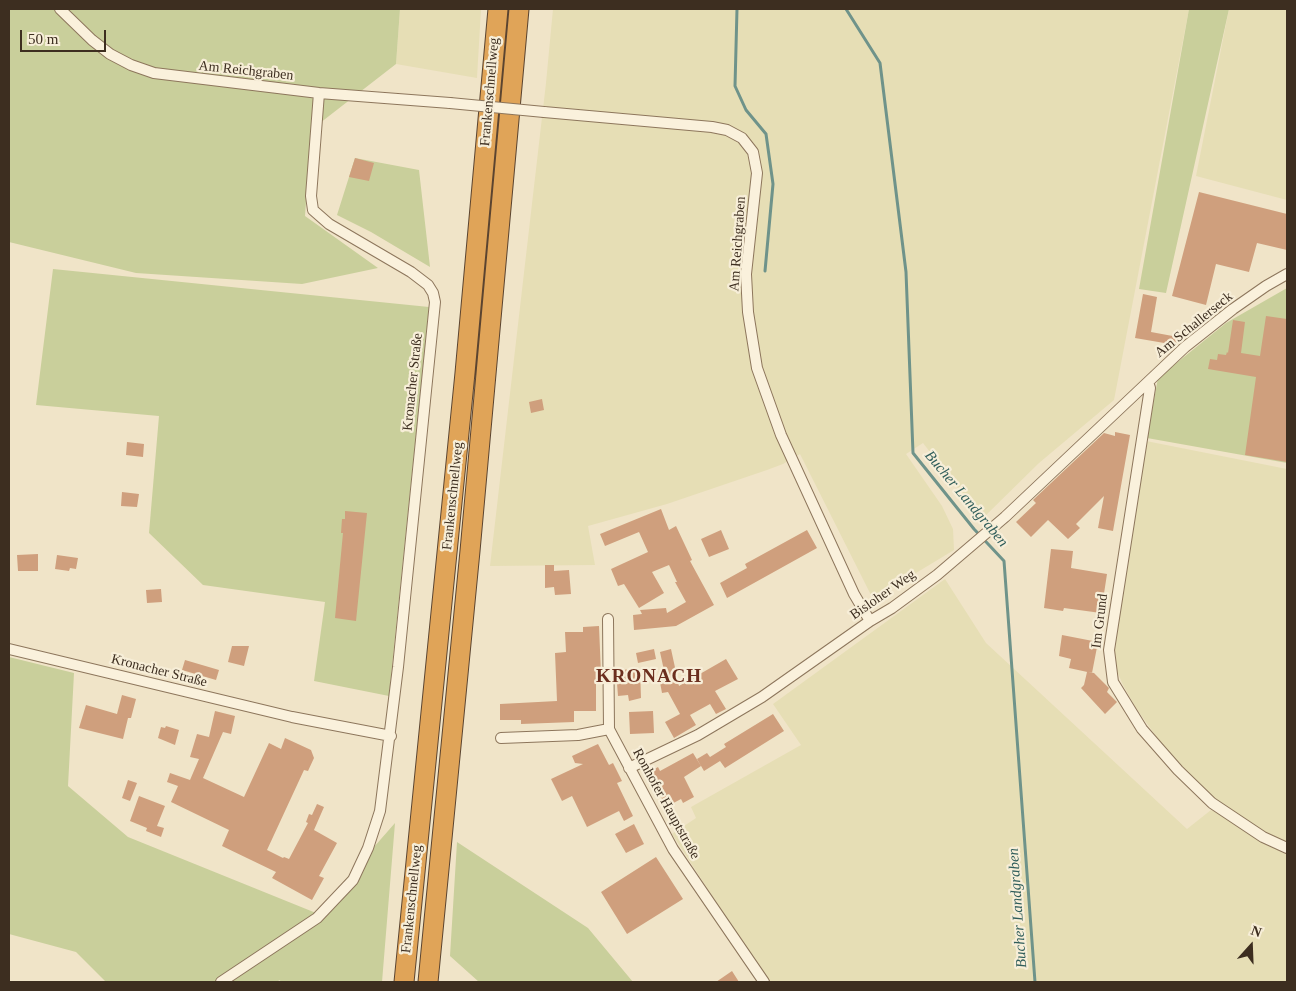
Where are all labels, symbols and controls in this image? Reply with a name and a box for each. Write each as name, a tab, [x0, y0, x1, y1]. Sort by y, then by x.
scale bar	[22, 20, 109, 52]
text: 50 m	[28, 31, 58, 47]
street label: Frankenschnellweg	[477, 37, 503, 147]
street label: Am Reichgraben	[198, 58, 294, 84]
street label: Am Reichgraben	[726, 196, 750, 292]
street label: Am Schallerseck	[1152, 289, 1236, 361]
street label: Kronacher Straße	[400, 332, 426, 432]
street label: Frankenschnellweg	[439, 441, 467, 551]
water label: Bucher Landgraben	[920, 447, 1012, 551]
street label: Bisloher Weg	[847, 566, 919, 624]
street label: Im Grund	[1088, 593, 1112, 649]
street label: Kronacher Straße	[109, 651, 209, 691]
district label: KRONACH	[595, 666, 703, 688]
street label: Ronhofer Hauptstraße	[629, 746, 703, 862]
street label: Frankenschnellweg	[398, 844, 426, 954]
water label: Bucher Landgraben	[1005, 847, 1031, 969]
north arrow	[1226, 921, 1276, 971]
text: N	[1249, 923, 1264, 940]

